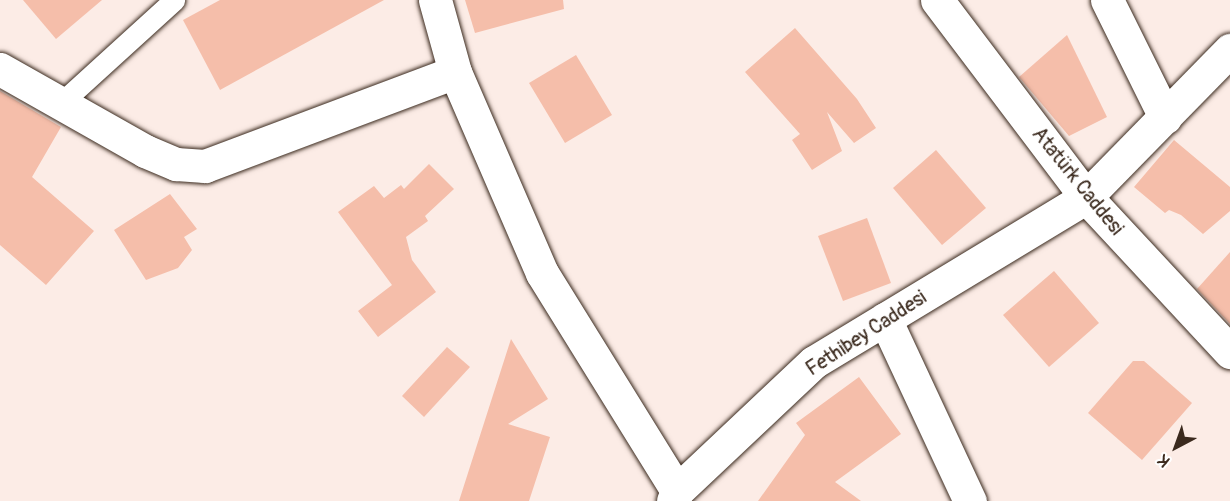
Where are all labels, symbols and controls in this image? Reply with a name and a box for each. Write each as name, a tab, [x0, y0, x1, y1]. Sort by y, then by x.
street label: Atatürk Caddesi	[1027, 122, 1129, 240]
street label: Fethibey Caddesi	[801, 285, 931, 381]
north arrow	[1146, 417, 1206, 477]
text: K	[1154, 450, 1174, 471]

